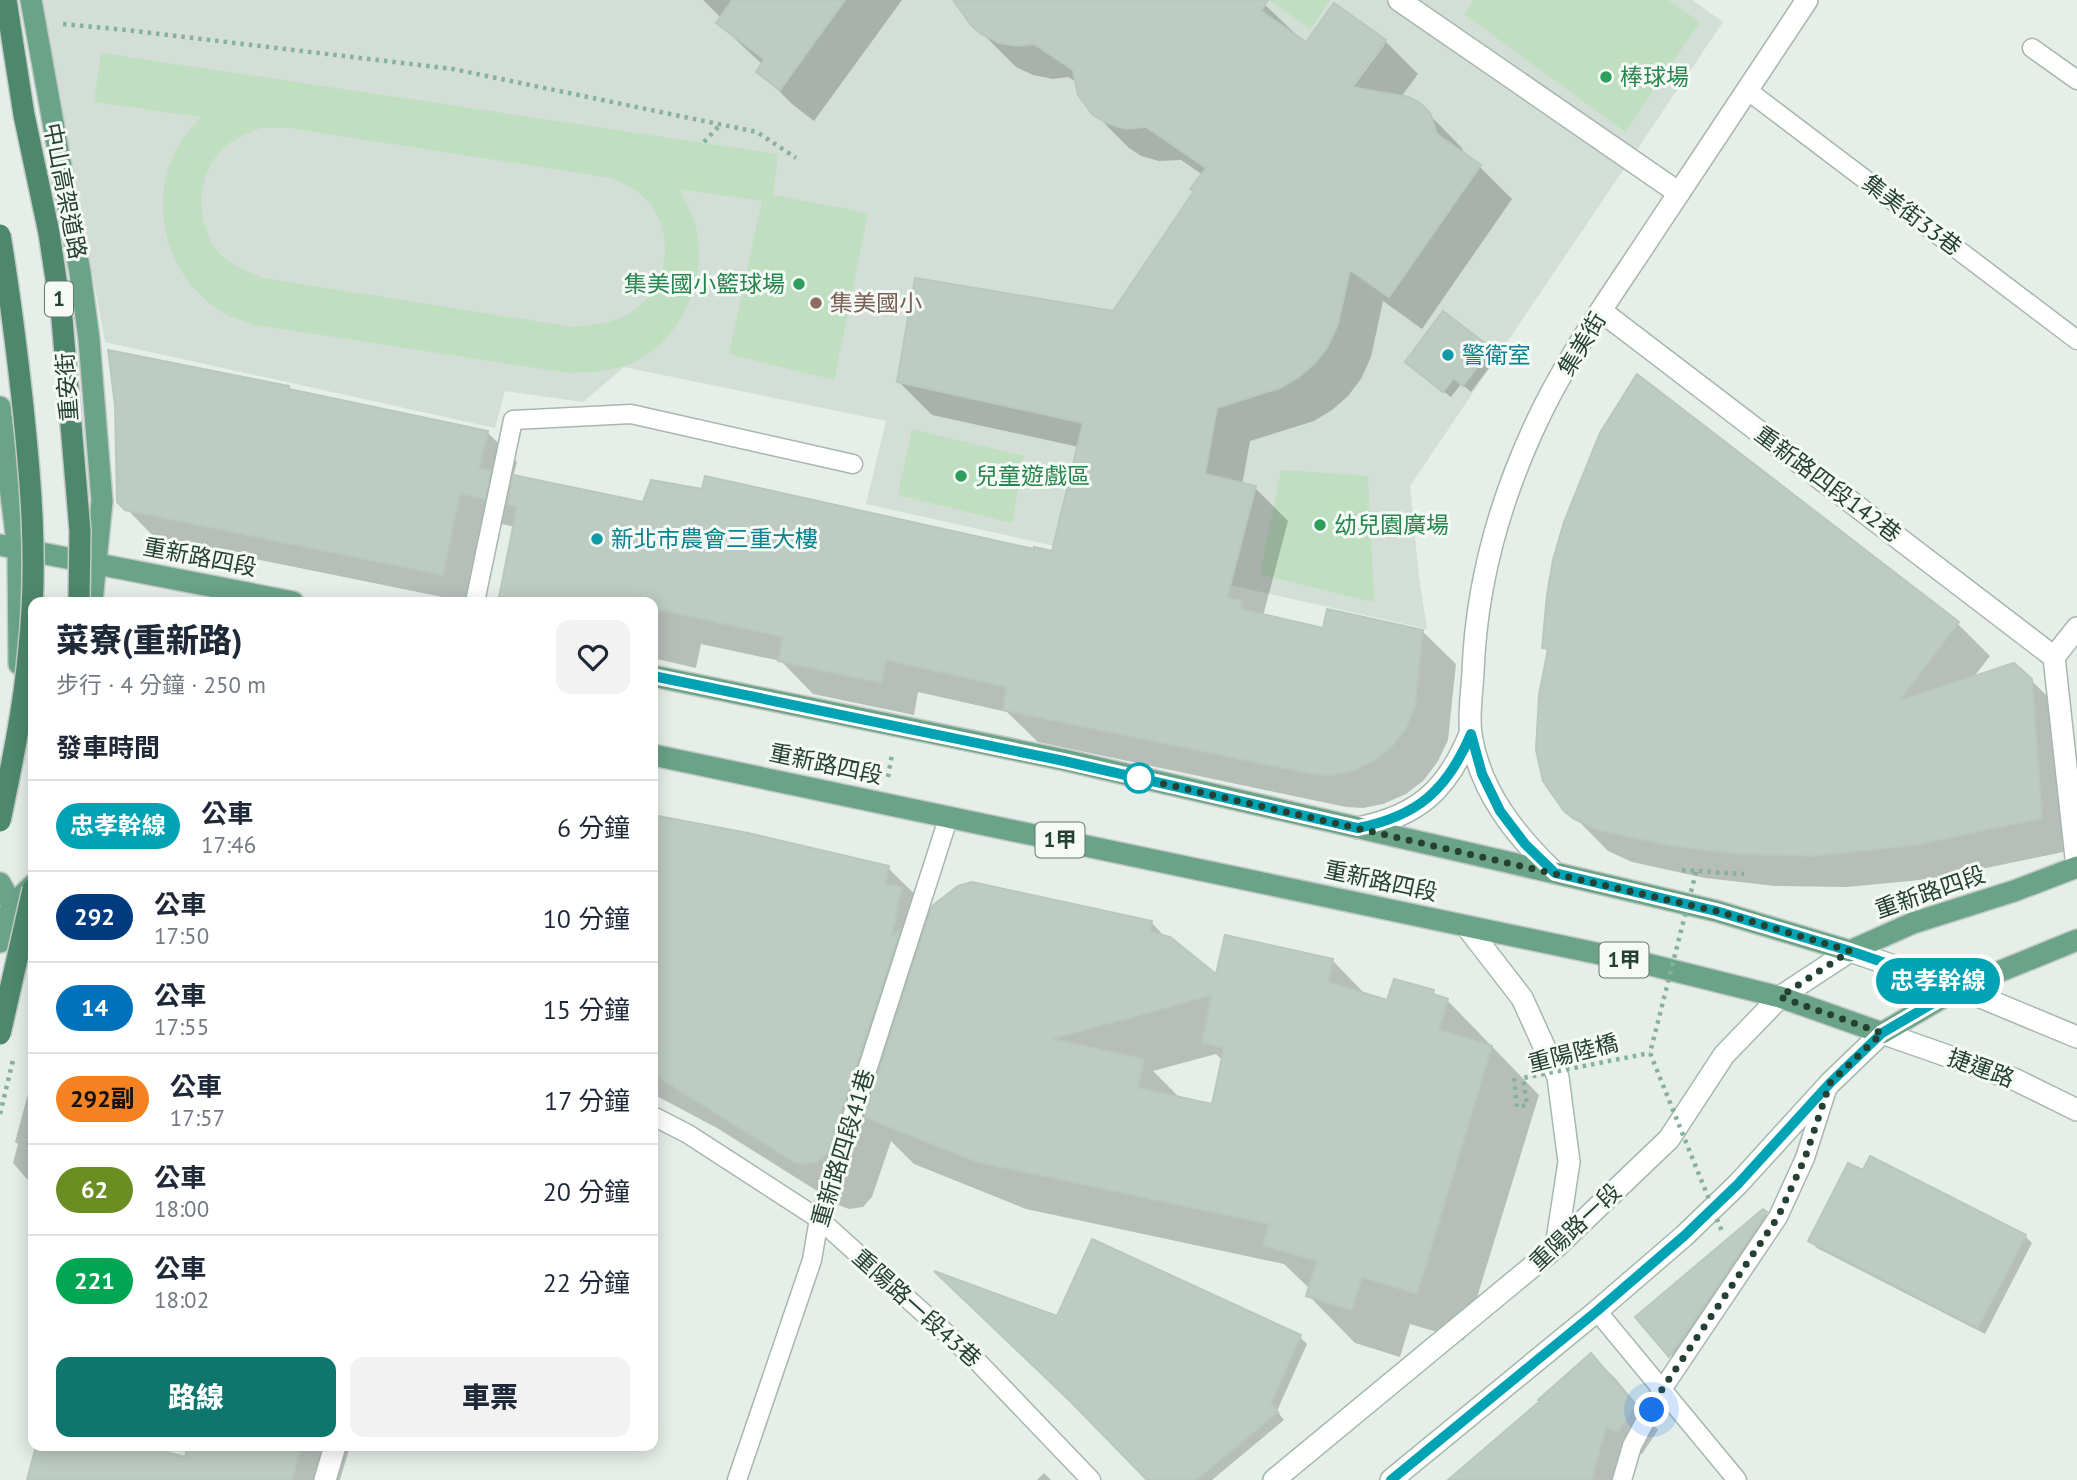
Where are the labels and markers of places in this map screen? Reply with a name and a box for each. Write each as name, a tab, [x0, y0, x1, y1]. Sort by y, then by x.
place label: 棒球場	[1620, 62, 1689, 91]
marker: 棒球場	[1598, 69, 1614, 85]
place label: 集美國小籃球場	[624, 269, 785, 298]
marker: 集美國小籃球場	[791, 276, 807, 292]
place label: 集美國小	[830, 288, 922, 317]
marker: 集美國小	[808, 295, 824, 311]
place label: 警衛室	[1462, 340, 1531, 369]
marker: 警衛室	[1440, 347, 1456, 363]
place label: 兒童遊戲區	[975, 461, 1090, 490]
marker: 兒童遊戲區	[953, 468, 969, 484]
place label: 幼兒園廣場	[1334, 510, 1449, 539]
marker: 幼兒園廣場	[1312, 517, 1328, 533]
place label: 新北市農會三重大樓	[611, 524, 818, 553]
marker: 新北市農會三重大樓	[589, 531, 605, 547]
unlabelled marker	[1124, 763, 1154, 793]

